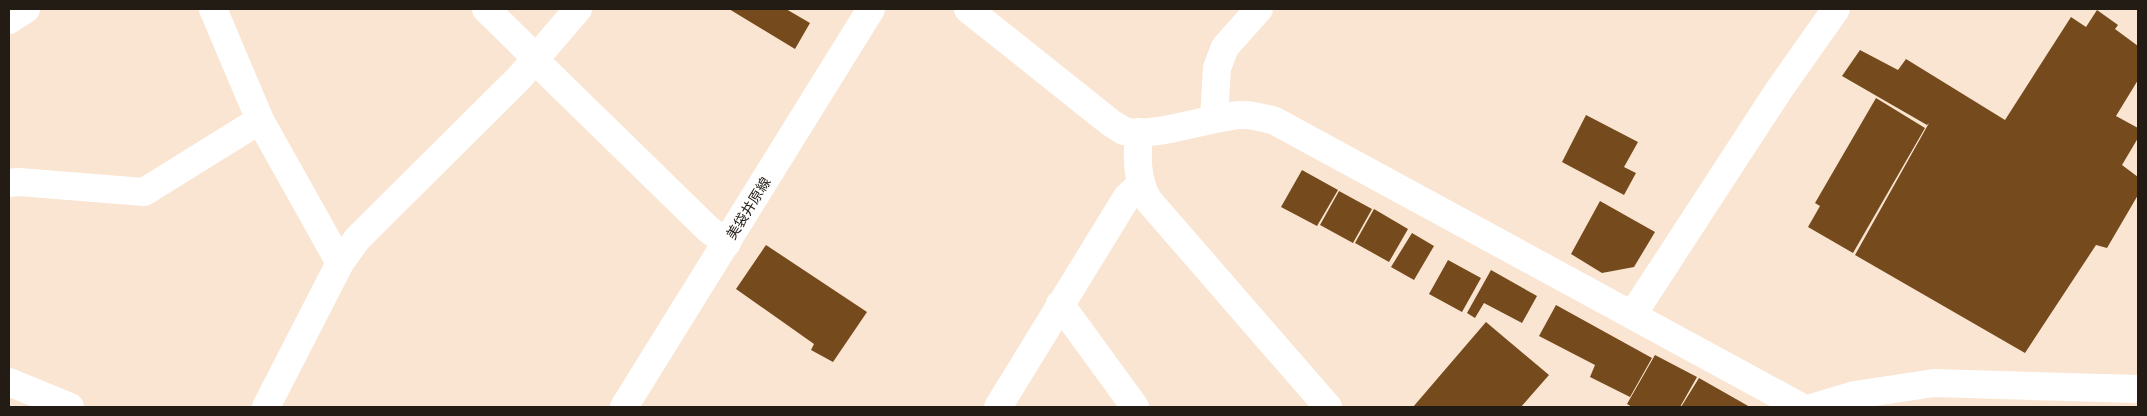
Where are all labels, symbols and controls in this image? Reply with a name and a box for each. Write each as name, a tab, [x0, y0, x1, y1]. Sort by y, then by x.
street label: 美袋井原線	[722, 174, 774, 242]

